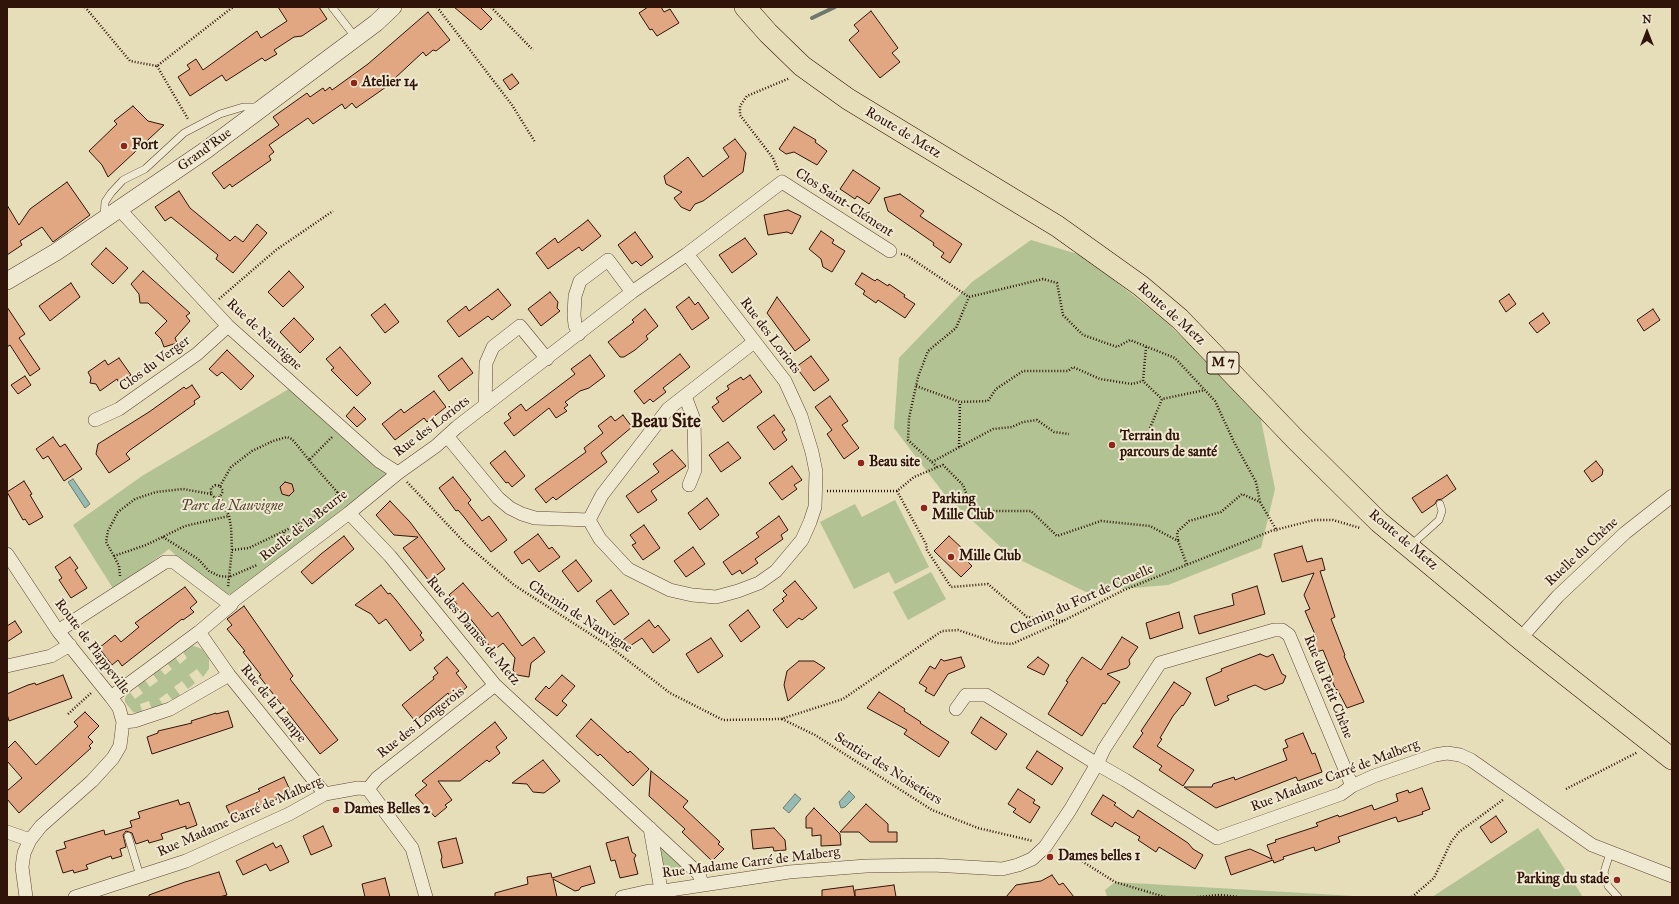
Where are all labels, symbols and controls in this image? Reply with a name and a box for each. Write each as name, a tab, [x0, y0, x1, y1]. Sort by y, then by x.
north arrow	[1627, 12, 1667, 52]
text: N	[1642, 13, 1652, 26]
place label: Atelier 14	[362, 75, 417, 91]
marker: Atelier 14	[349, 78, 359, 88]
street label: Route de Metz	[862, 104, 944, 162]
street label: Grand'Rue	[175, 125, 235, 175]
place label: Fort	[132, 138, 158, 154]
marker: Fort	[119, 141, 129, 151]
street label: Clos Saint-Clément	[792, 165, 896, 241]
street label: Route de Metz	[1134, 279, 1208, 349]
street label: Rue des Loriots	[736, 295, 804, 377]
street label: Rue de Nauvigne	[223, 296, 305, 374]
street label: Clos du Verger	[116, 333, 194, 395]
road number: M 7	[1207, 352, 1239, 374]
street label: Rue des Loriots	[391, 393, 473, 461]
district label: Beau Site	[631, 412, 701, 434]
place label: Terrain du parcours de santé	[1120, 429, 1217, 462]
marker: Terrain du parcours de santé	[1107, 440, 1117, 450]
place label: Beau site	[869, 455, 920, 471]
marker: Beau site	[856, 458, 866, 468]
street label: Ruelle de la Beurre	[257, 487, 351, 565]
place label: Parking Mille Club	[932, 492, 994, 524]
park label: Parc de Nauvigne	[181, 499, 283, 515]
marker: Parking Mille Club	[919, 503, 929, 513]
street label: Route de Metz	[1365, 506, 1441, 574]
street label: Ruelle du Chêne	[1542, 514, 1622, 590]
place label: Mille Club	[959, 549, 1021, 565]
marker: Mille Club	[946, 552, 956, 562]
street label: Chemin du Fort de Couelle	[1008, 561, 1156, 639]
street label: Rue des Dames de Metz	[423, 573, 523, 689]
street label: Chemin de Nauvigne	[525, 577, 635, 657]
street label: Route de Plappeville	[51, 596, 133, 698]
street label: Rue du Petit Chêne	[1300, 633, 1356, 741]
street label: Rue de la Lampe	[236, 662, 310, 746]
street label: Rue des Longerois	[374, 684, 468, 762]
street label: Sentier des Noisetiers	[831, 729, 945, 809]
street label: Rue Madame Carré de Malberg	[1248, 736, 1422, 816]
street label: Rue Madame Carré de Malberg	[155, 773, 325, 861]
place label: Dames Belles 2	[344, 802, 430, 818]
marker: Dames Belles 2	[331, 805, 341, 815]
street label: Rue Madame Carré de Malberg	[661, 844, 841, 882]
place label: Dames belles 1	[1058, 849, 1140, 865]
marker: Dames belles 1	[1045, 852, 1055, 862]
place label: Parking du stade	[1516, 872, 1609, 888]
marker: Parking du stade	[1612, 875, 1622, 885]

